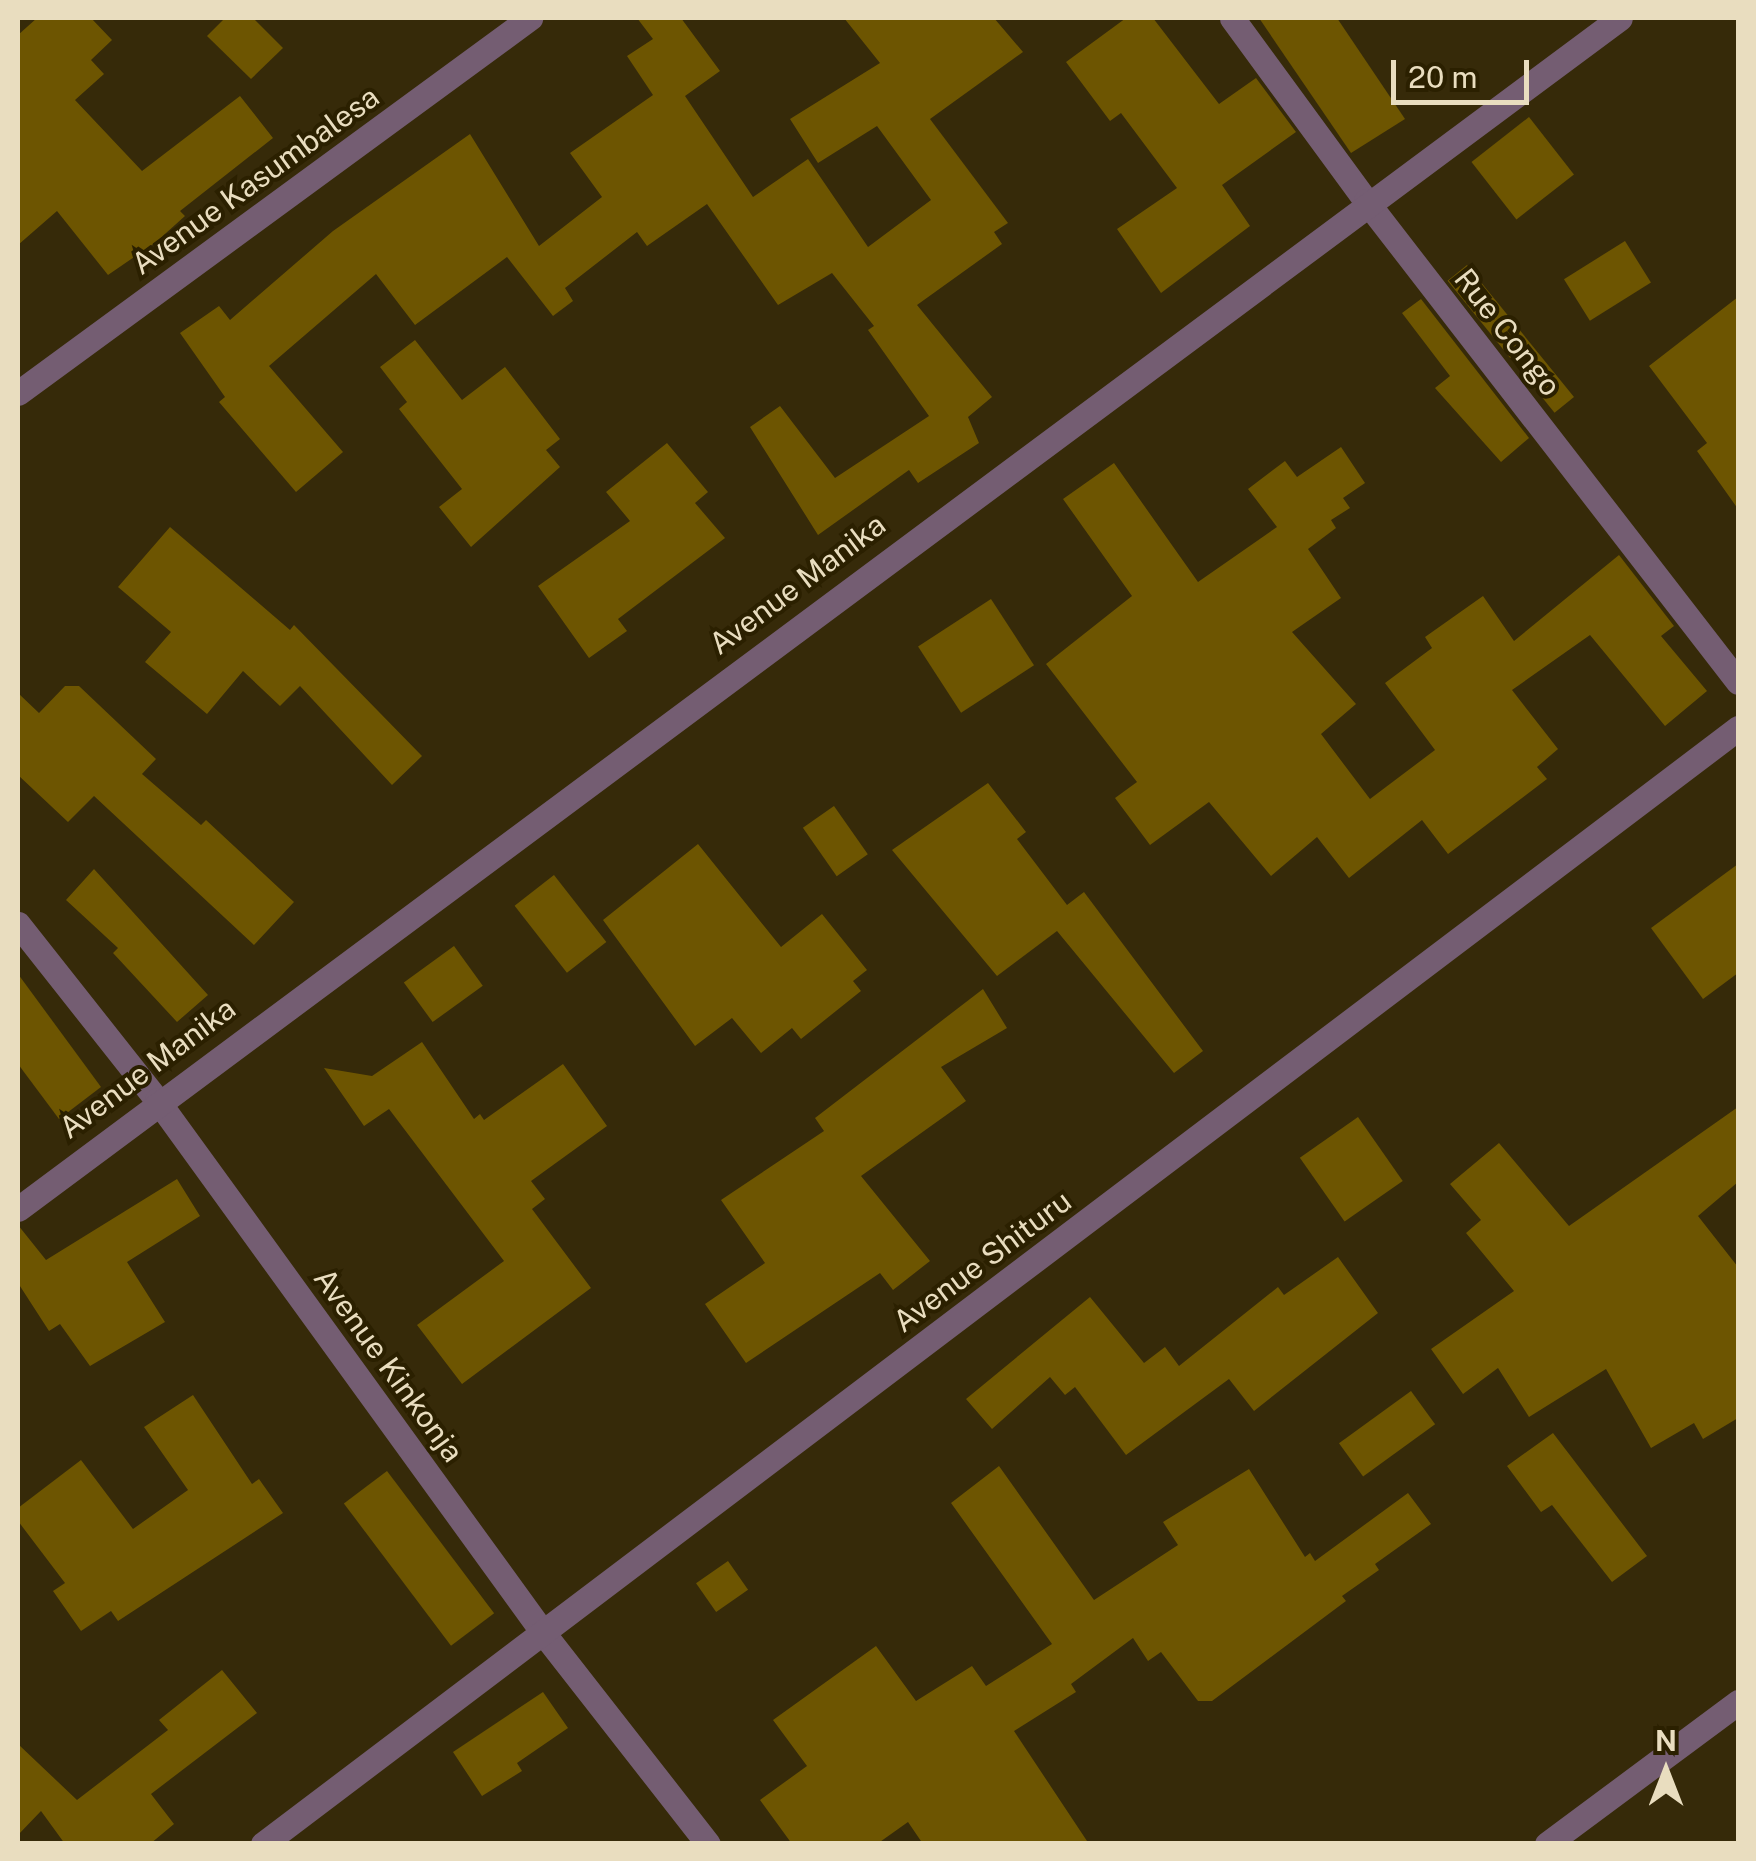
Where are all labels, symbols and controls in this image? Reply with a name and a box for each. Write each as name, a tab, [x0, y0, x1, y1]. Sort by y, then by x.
scale bar	[1396, 40, 1534, 102]
text: 20 m	[1408, 59, 1477, 95]
street label: Avenue Kasumbalesa	[124, 78, 386, 282]
street label: Rue Congo	[1447, 261, 1569, 403]
street label: Avenue Manika	[702, 506, 892, 662]
street label: Avenue Manika	[52, 990, 242, 1146]
street label: Avenue Shituru	[886, 1182, 1078, 1340]
street label: Avenue Kinkonja	[307, 1261, 471, 1469]
north arrow	[1616, 1721, 1716, 1821]
text: N	[1655, 1724, 1677, 1757]

